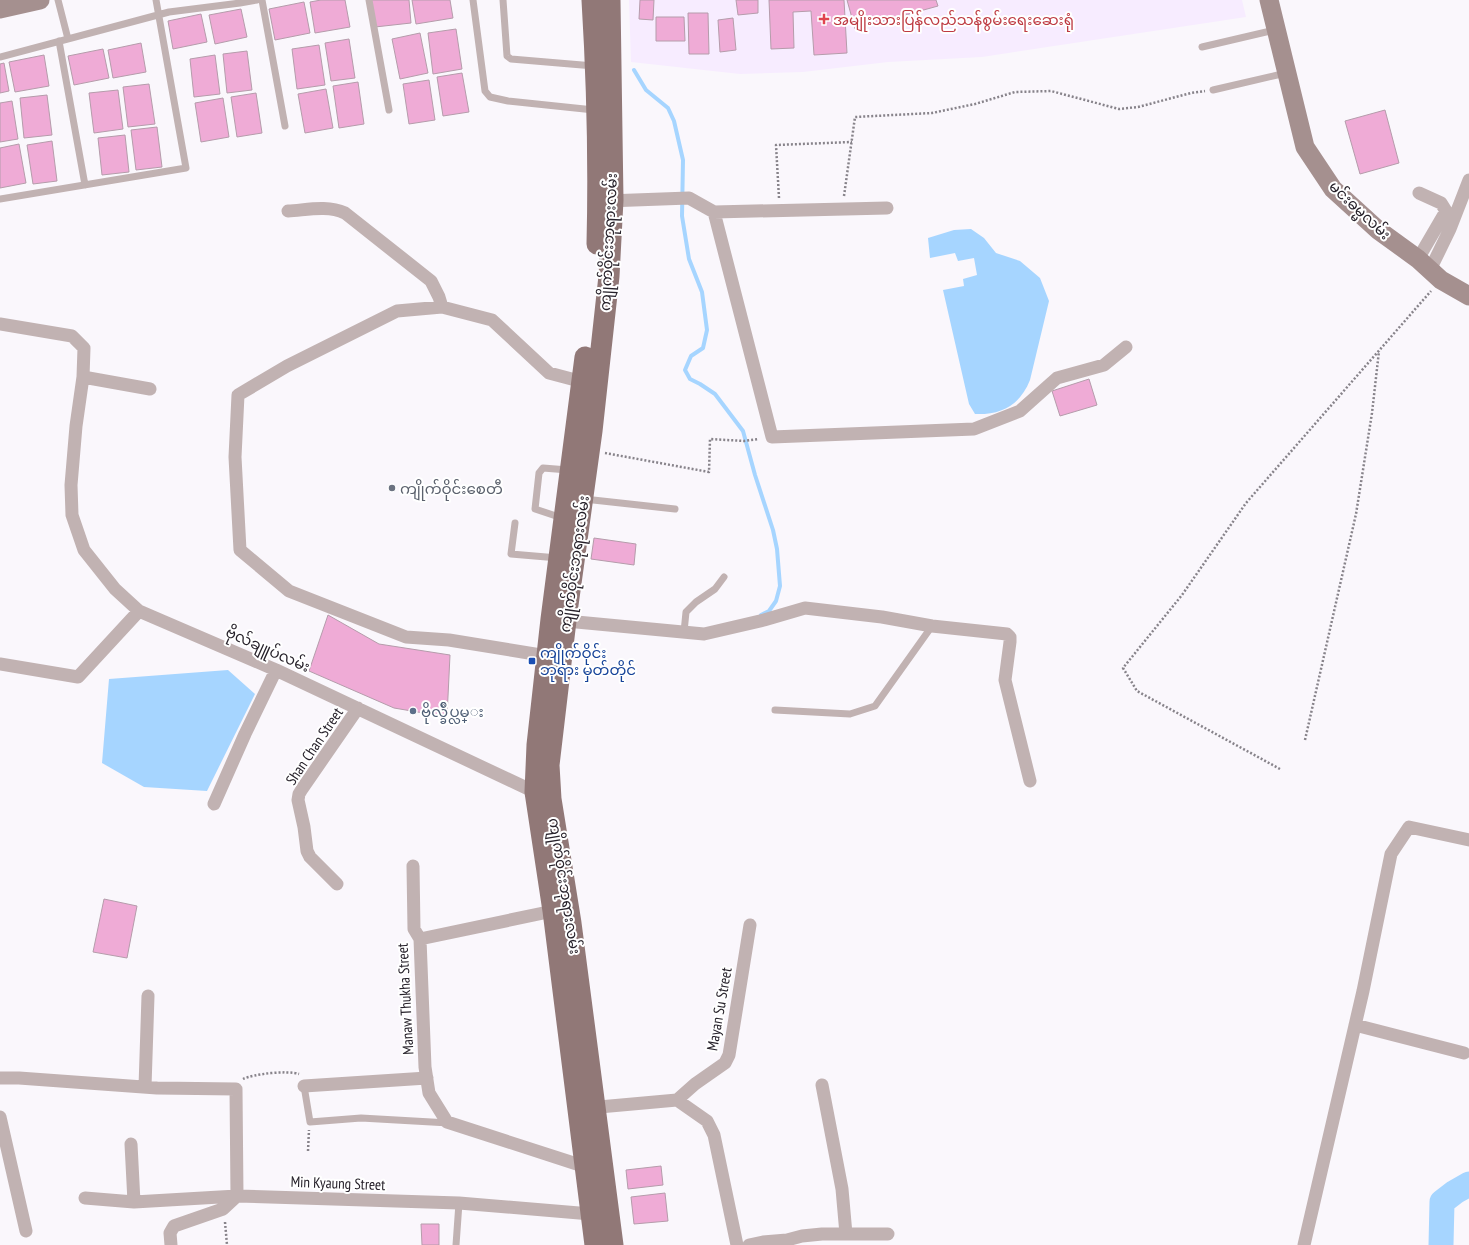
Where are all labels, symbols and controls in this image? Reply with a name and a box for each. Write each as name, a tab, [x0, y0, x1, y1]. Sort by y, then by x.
place label: အမျိုးသားပြန်လည်သန်စွမ်းရေးဆေးရုံ	[833, 10, 1074, 32]
marker: အမျိုးသားပြန်လည်သန်စွမ်းရေးဆေးရုံ	[818, 13, 830, 25]
street label: ကျိုက်ဝိုင်းဘုရားလမ်း	[595, 173, 624, 312]
street label: မင်းဓမ္မလမ်း	[1323, 177, 1395, 246]
place label: ကျိုက်ဝိုင်းစေတီ	[400, 479, 503, 501]
marker: ကျိုက်ဝိုင်းစေတီ	[387, 483, 397, 493]
street label: ကျိုက်ဝိုင်းဘုရားလမ်း	[555, 494, 596, 634]
street label: ဗိုလ်ချူပ်လမ်း	[222, 622, 313, 679]
place label: ကျိုက်ဝိုင်း ဘုရား မှတ်တိုင်	[540, 643, 636, 682]
marker: ကျိုက်ဝိုင်း ဘုရား မှတ်တိုင်	[527, 656, 537, 666]
place label: ဗိုလ္ခ်ဳပ္လမ္း	[421, 702, 484, 724]
street label: Shan Chan Street	[281, 704, 347, 788]
marker: ဗိုလ္ခ်ဳပ္လမ္း	[408, 706, 418, 716]
street label: ကျိုက်ဝိုင်းဘုရားလမ်း	[542, 816, 585, 956]
street label: Manaw Thukha Street	[393, 943, 417, 1055]
street label: Mayan Su Street	[702, 966, 736, 1052]
street label: Min Kyaung Street	[290, 1172, 386, 1194]

